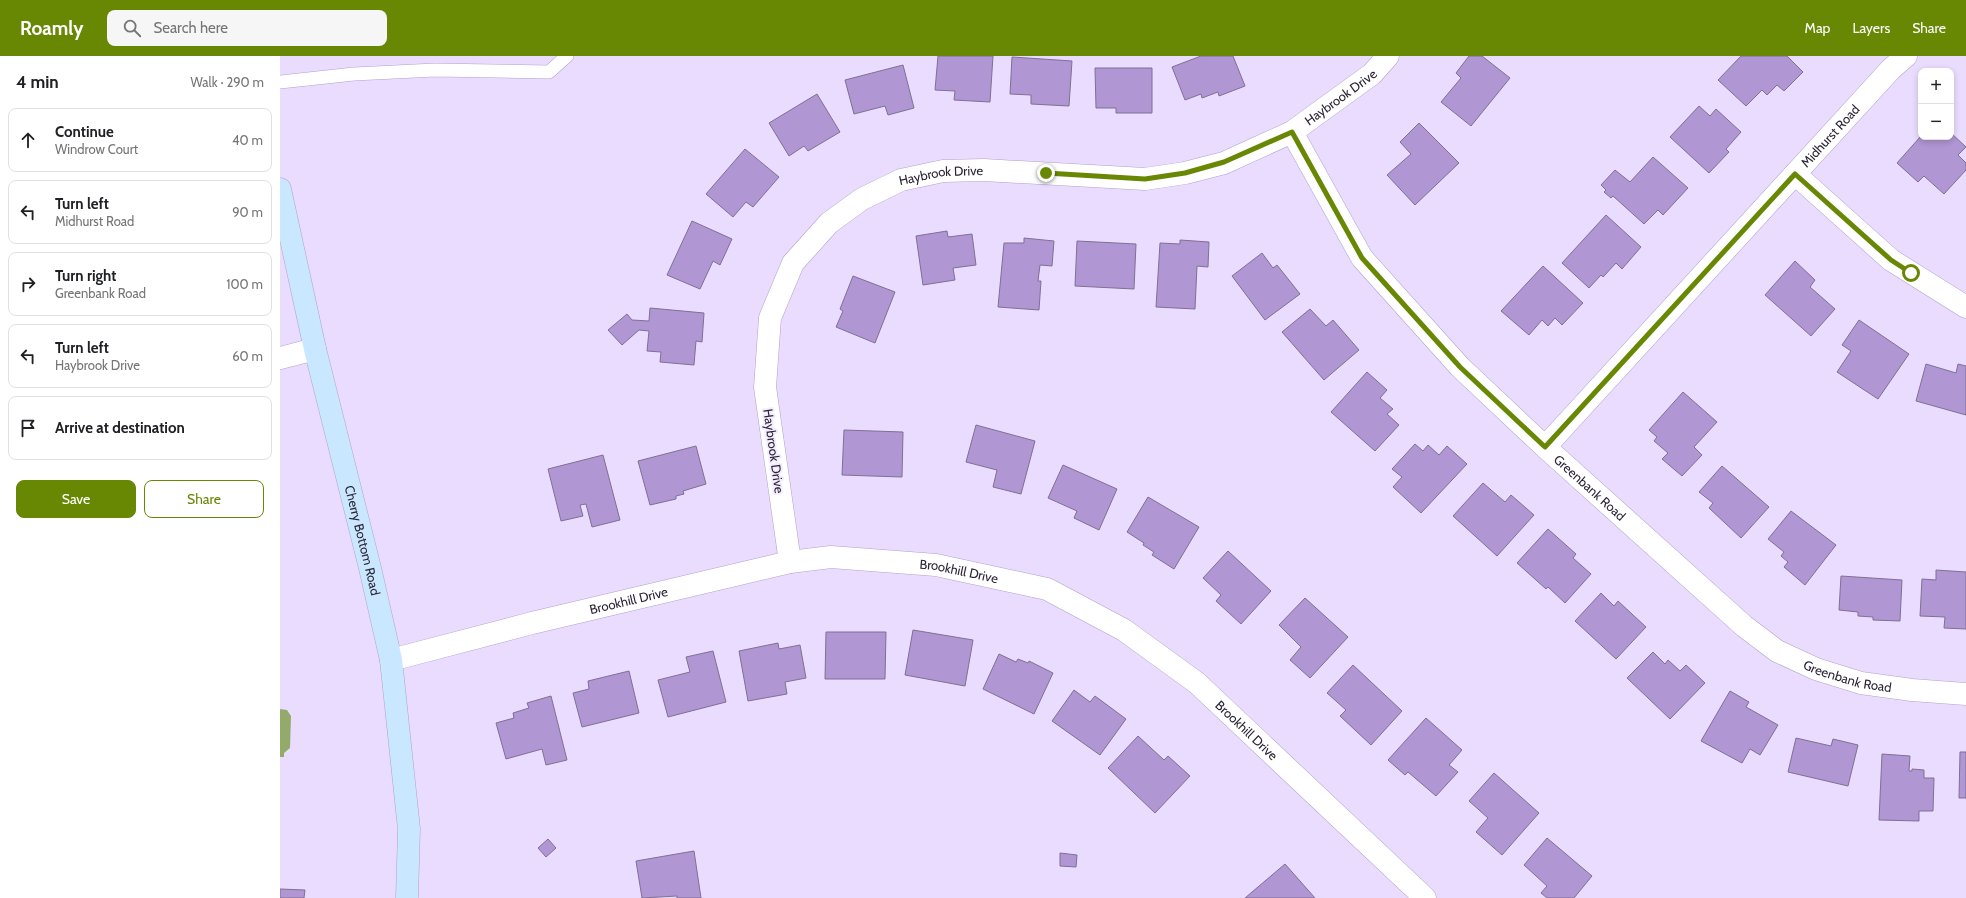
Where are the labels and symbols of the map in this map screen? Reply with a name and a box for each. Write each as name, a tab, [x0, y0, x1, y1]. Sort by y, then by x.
street label: Haybrook Drive	[1301, 66, 1381, 128]
street label: Midhurst Road	[1797, 101, 1863, 170]
street label: Haybrook Drive	[897, 162, 984, 188]
route end	[1037, 164, 1055, 182]
route start	[1902, 264, 1920, 282]
street label: Haybrook Drive	[760, 408, 788, 495]
street label: Greenbank Road	[1551, 451, 1629, 524]
street label: Cherry Bottom Road	[342, 484, 384, 597]
street label: Brookhill Drive	[919, 556, 1000, 586]
street label: Brookhill Drive	[588, 583, 670, 617]
street label: Greenbank Road	[1801, 656, 1893, 695]
street label: Brookhill Drive	[1212, 697, 1282, 763]

